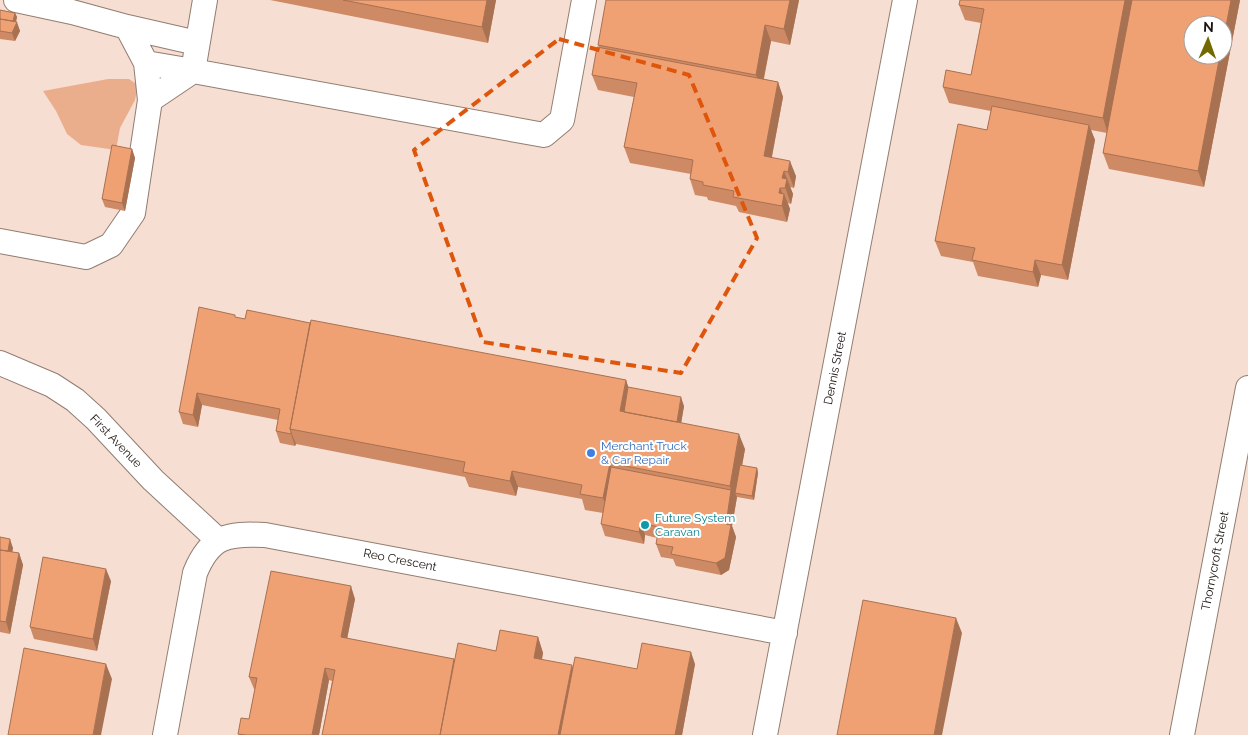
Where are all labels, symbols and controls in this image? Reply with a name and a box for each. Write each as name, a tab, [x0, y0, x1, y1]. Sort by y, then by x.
north arrow	[1183, 15, 1233, 65]
text: N	[1203, 19, 1214, 35]
street label: Dennis Street	[821, 330, 849, 406]
street label: First Avenue	[87, 411, 145, 471]
place label: Merchant Truck & Car Repair	[601, 439, 687, 467]
marker: Merchant Truck & Car Repair	[585, 447, 597, 459]
street label: Thornycroft Street	[1199, 510, 1231, 612]
place label: Future System Caravan	[655, 511, 735, 539]
marker: Future System Caravan	[639, 519, 651, 531]
street label: Reo Crescent	[362, 546, 438, 574]

